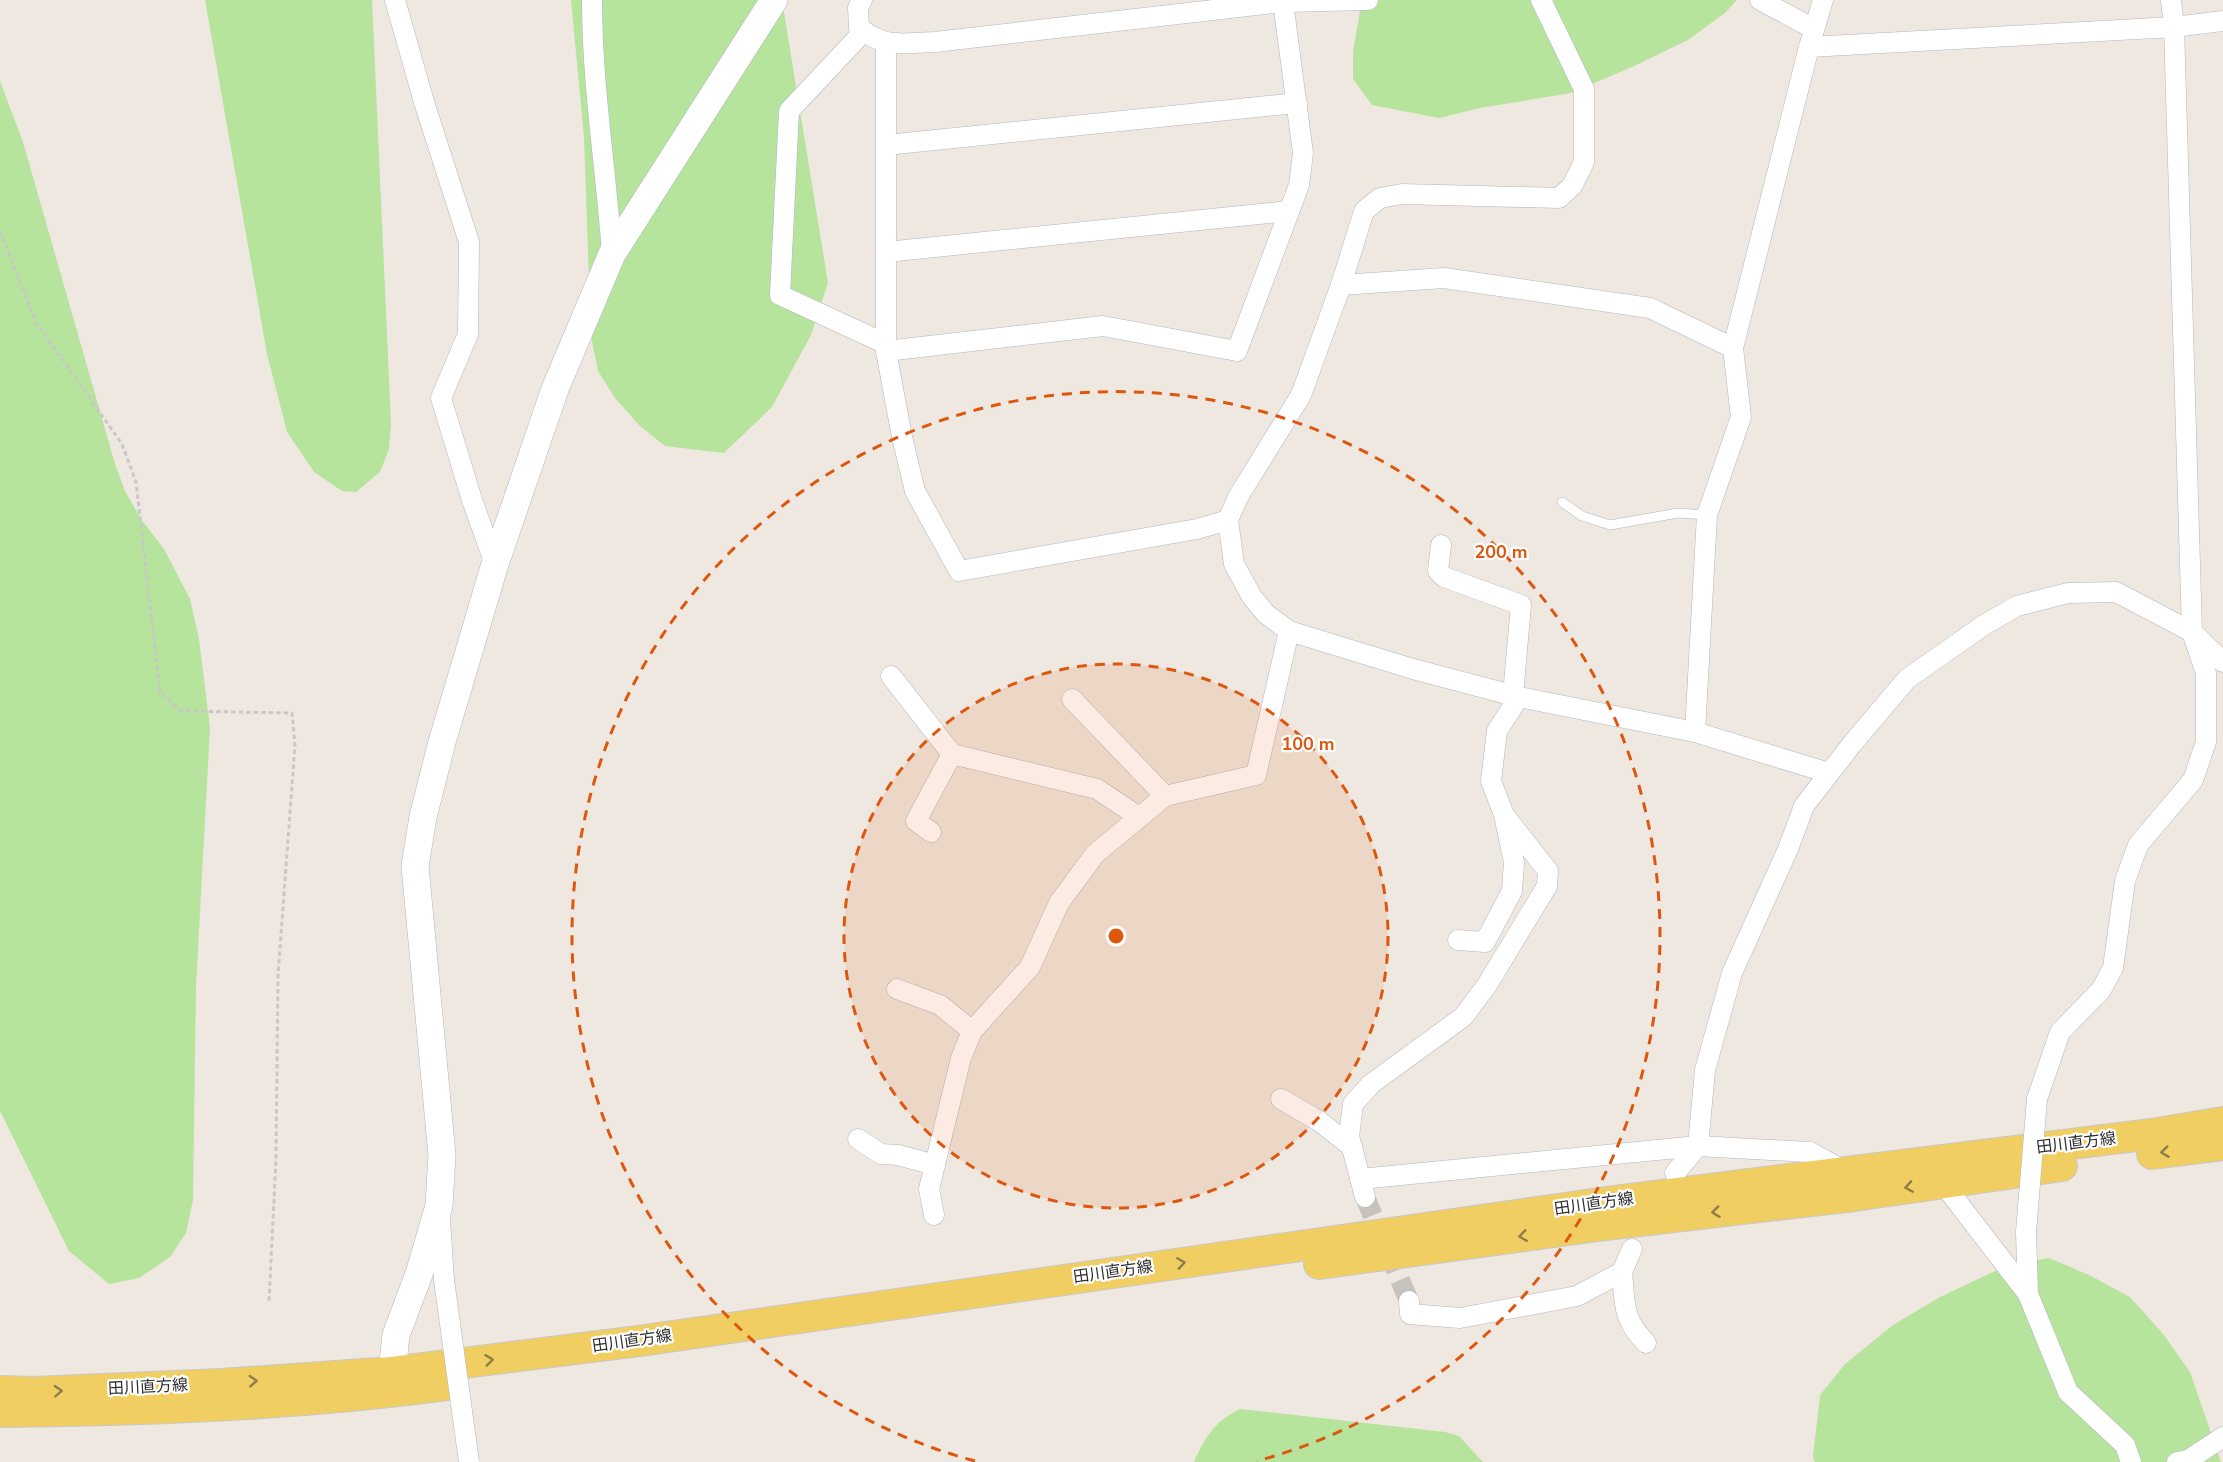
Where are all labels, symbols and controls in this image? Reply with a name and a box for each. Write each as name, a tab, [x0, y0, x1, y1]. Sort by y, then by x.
text: 200 m	[1474, 540, 1528, 564]
text: 100 m	[1281, 732, 1335, 756]
centre of rings	[1106, 926, 1126, 946]
street label: 田川直方線	[2035, 1127, 2117, 1159]
one-way arrow	[2160, 1145, 2170, 1158]
one-way arrow	[1905, 1181, 1914, 1193]
street label: 田川直方線	[1553, 1188, 1635, 1220]
one-way arrow	[1711, 1205, 1721, 1218]
one-way arrow	[1518, 1230, 1527, 1242]
street label: 田川直方線	[1072, 1256, 1154, 1288]
one-way arrow	[1177, 1257, 1186, 1269]
street label: 田川直方線	[591, 1325, 673, 1357]
one-way arrow	[485, 1354, 494, 1366]
street label: 田川直方線	[107, 1374, 189, 1400]
one-way arrow	[249, 1375, 258, 1388]
one-way arrow	[54, 1385, 63, 1398]

